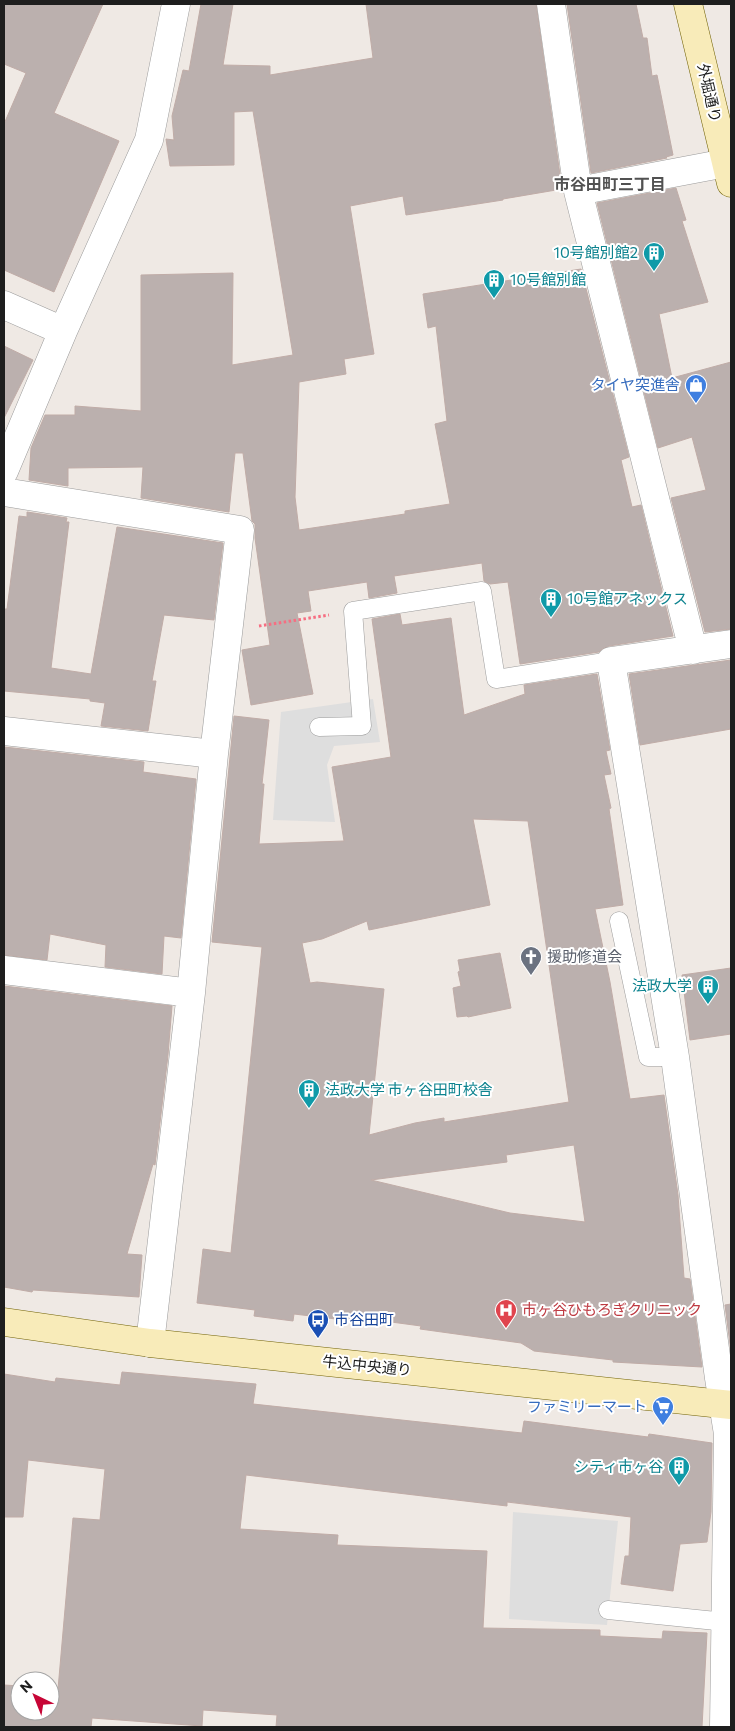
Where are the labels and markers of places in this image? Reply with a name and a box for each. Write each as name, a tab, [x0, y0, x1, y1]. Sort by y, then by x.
building icon: 10号館別館2	[642, 241, 666, 272]
place label: 10号館別館2	[553, 243, 638, 261]
building icon: 10号館別館	[482, 268, 506, 299]
place label: 10号館別館	[510, 270, 586, 288]
shop icon: タイヤ突進舎	[684, 373, 708, 404]
place label: タイヤ突進舎	[590, 375, 680, 393]
building icon: 10号館アネックス	[539, 587, 563, 618]
place label: 10号館アネックス	[567, 589, 688, 607]
church icon: 援助修道会	[519, 945, 543, 976]
place label: 援助修道会	[547, 947, 622, 965]
building icon: 法政大学	[696, 974, 720, 1005]
place label: 法政大学	[632, 976, 692, 994]
building icon: 法政大学 市ヶ谷田町校舎	[297, 1078, 321, 1109]
place label: 法政大学 市ヶ谷田町校舎	[325, 1080, 493, 1098]
hospital icon: 市ヶ谷ひもろぎクリニック	[494, 1298, 518, 1329]
place label: 市ヶ谷ひもろぎクリニック	[522, 1300, 702, 1318]
bus stop icon: 市谷田町	[306, 1308, 330, 1339]
place label: 市谷田町	[334, 1310, 394, 1328]
supermarket icon: ファミリーマート	[651, 1395, 675, 1426]
place label: ファミリーマート	[527, 1397, 647, 1415]
building icon: シティ市ヶ谷	[667, 1455, 691, 1486]
place label: シティ市ヶ谷	[574, 1457, 663, 1475]

